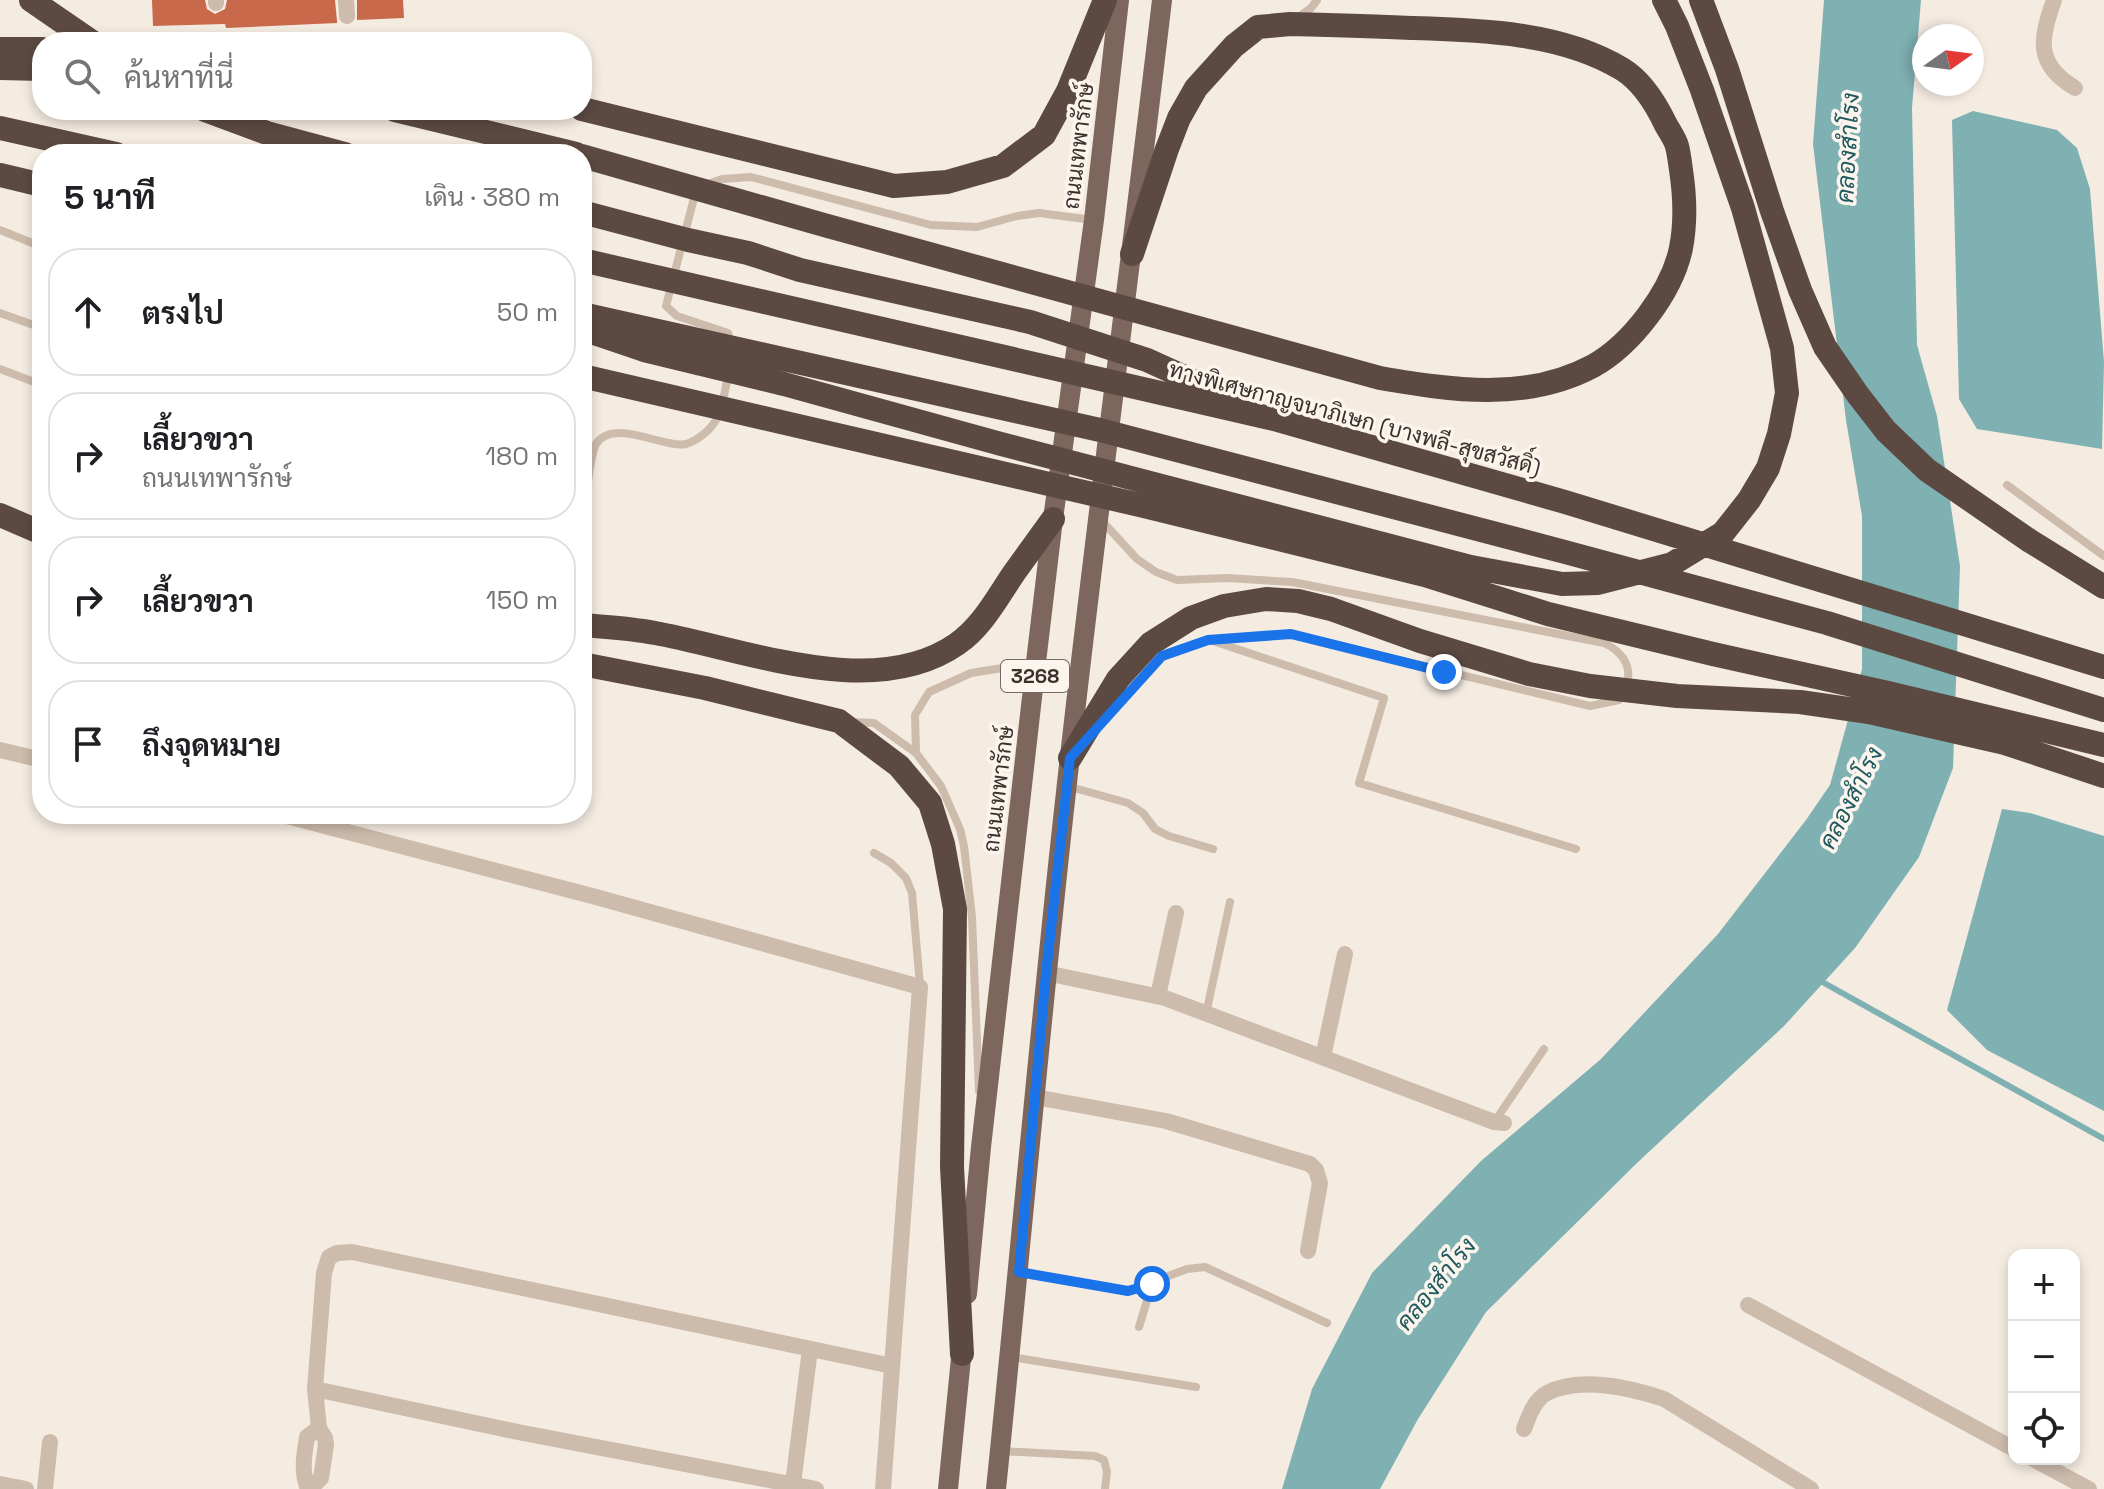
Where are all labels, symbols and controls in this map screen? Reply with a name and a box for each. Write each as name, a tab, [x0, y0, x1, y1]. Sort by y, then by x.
north arrow	[1912, 24, 1984, 96]
search box	[32, 32, 592, 120]
icon: search	[60, 54, 104, 98]
text: ค้นหาที่นี่	[124, 58, 234, 97]
street label: ถนนเทพารักษ์	[1056, 80, 1100, 211]
water label: คลองสำโรง	[1829, 92, 1866, 204]
text: 5 นาที	[64, 176, 156, 219]
text: เดิน · 380 m	[424, 180, 560, 214]
icon: ahead	[66, 290, 110, 334]
text: ตรงไป	[142, 294, 224, 333]
text: 50 m	[497, 295, 558, 329]
street label: ทางพิเศษกาญจนาภิเษก (บางพลี-สุขสวัสดิ์)	[1166, 350, 1545, 483]
text: เลี้ยวขวา	[142, 420, 254, 459]
icon: right	[66, 434, 110, 478]
text: 180 m	[485, 439, 558, 473]
text: ถนนเทพารักษ์	[142, 461, 292, 495]
icon: right	[66, 578, 110, 622]
text: เลี้ยวขวา	[142, 582, 254, 621]
text: 150 m	[486, 583, 558, 617]
route end	[1426, 654, 1462, 690]
road number: 3268	[1001, 660, 1069, 692]
icon: arrive	[66, 722, 110, 766]
street label: ถนนเทพารักษ์	[976, 723, 1020, 854]
text: ถึงจุดหมาย	[142, 726, 281, 765]
water label: คลองสำโรง	[1812, 741, 1890, 854]
water label: คลองสำโรง	[1389, 1231, 1483, 1336]
map controls	[2008, 1249, 2080, 1465]
button: +	[2008, 1249, 2080, 1321]
route start	[1134, 1266, 1170, 1302]
button: −	[2008, 1321, 2080, 1393]
button: locate	[2008, 1393, 2080, 1465]

